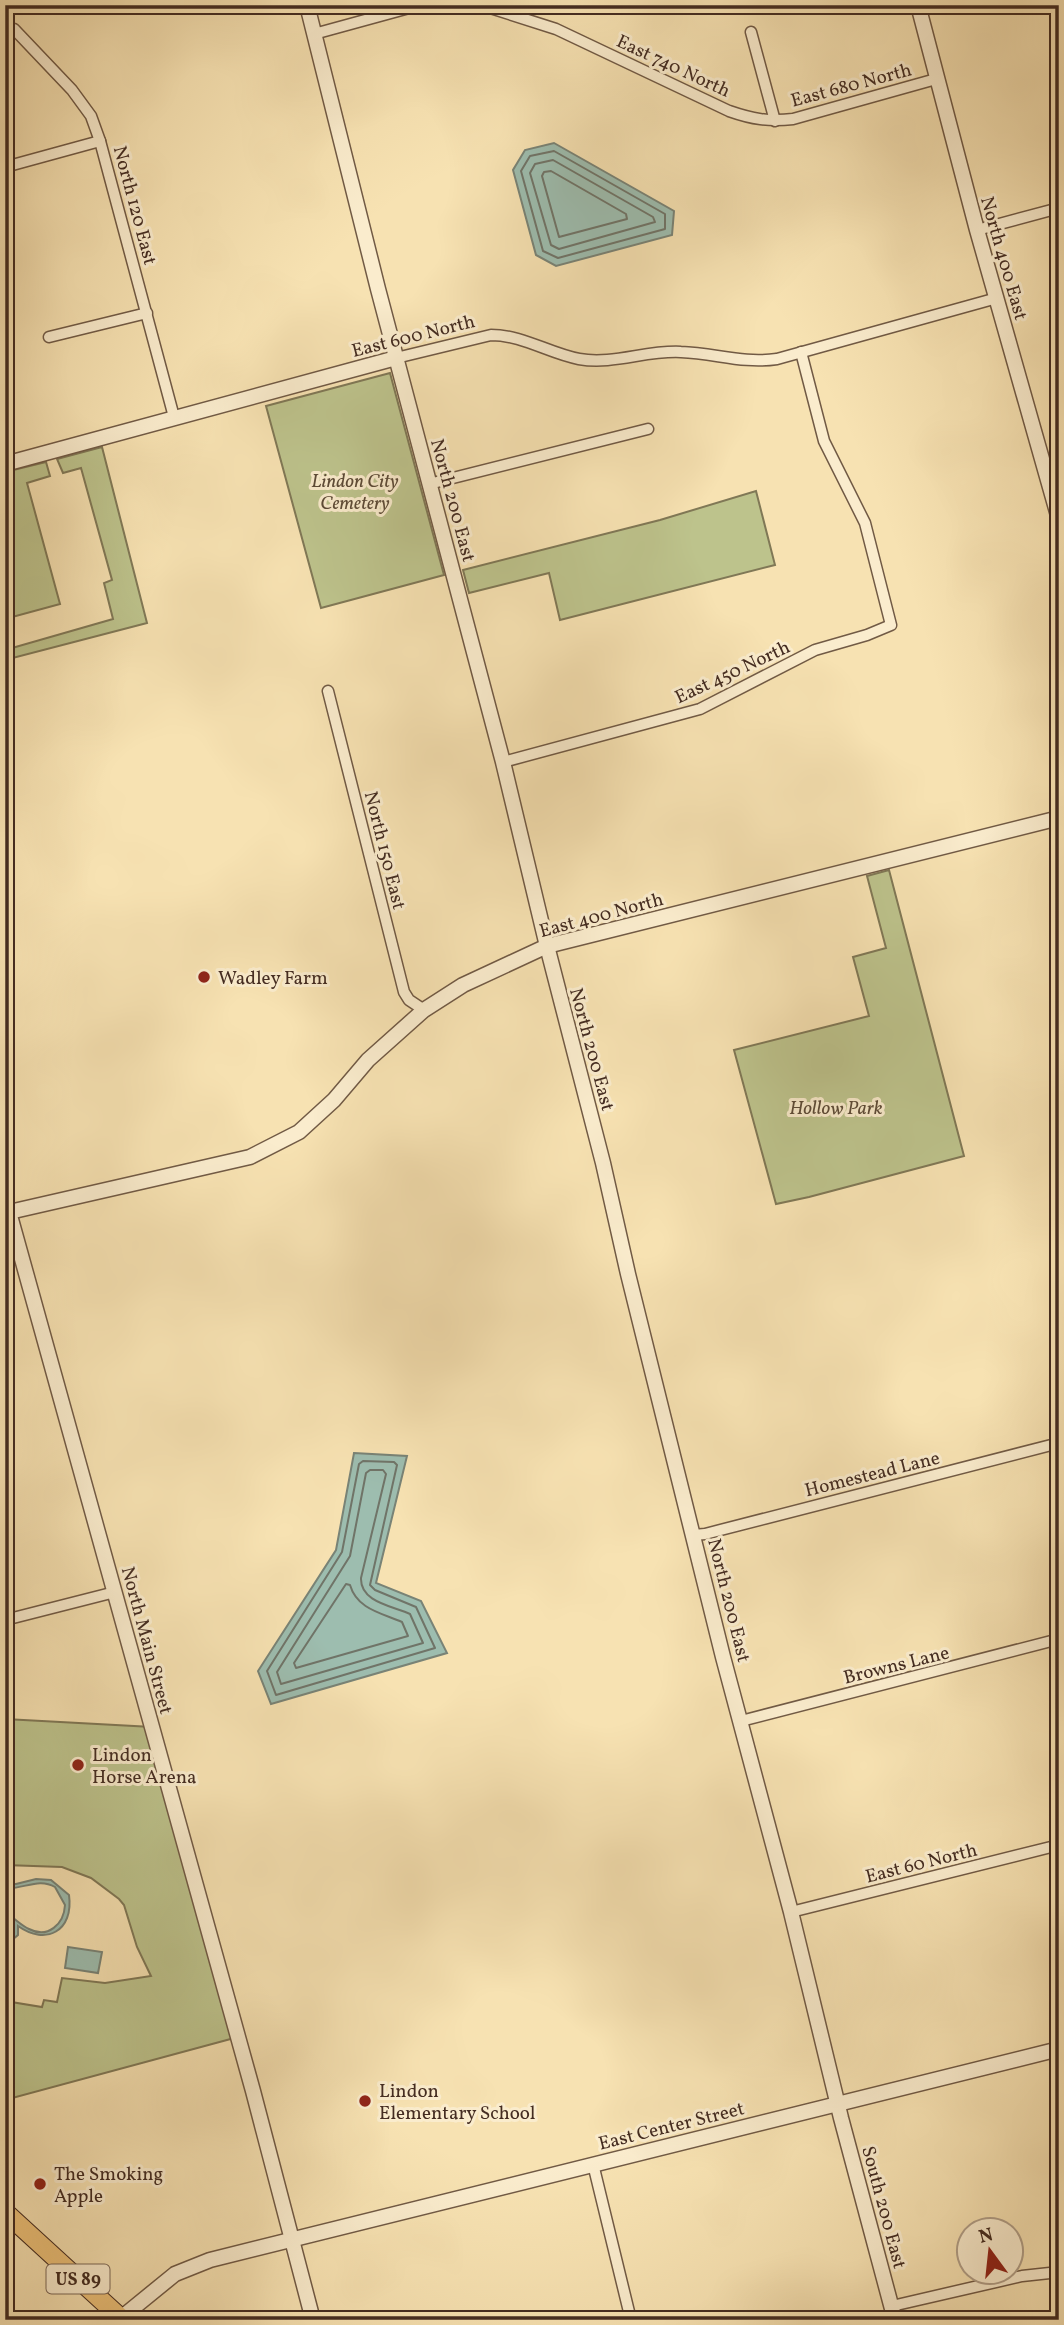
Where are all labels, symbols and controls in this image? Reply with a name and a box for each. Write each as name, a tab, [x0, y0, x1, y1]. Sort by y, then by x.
street label: East 740 North	[612, 29, 734, 105]
street label: East 680 North	[788, 57, 915, 115]
street label: North 120 East	[106, 143, 163, 268]
street label: North 400 East	[973, 194, 1033, 324]
street label: East 600 North	[349, 309, 478, 365]
street label: North 200 East	[423, 436, 481, 565]
park label: Lindon City Cemetery	[311, 469, 399, 517]
street label: East 450 North	[671, 635, 795, 711]
street label: North 150 East	[357, 789, 411, 913]
street label: East 400 North	[537, 887, 667, 945]
place label: Wadley Farm	[218, 966, 328, 992]
marker: Wadley Farm	[196, 969, 212, 985]
street label: North 200 East	[562, 985, 620, 1114]
park label: Hollow Park	[789, 1096, 883, 1122]
street label: Homestead Lane	[802, 1446, 943, 1504]
street label: North 200 East	[700, 1536, 756, 1665]
street label: North Main Street	[114, 1564, 178, 1717]
street label: Browns Lane	[841, 1640, 952, 1692]
place label: Lindon Horse Arena	[92, 1743, 196, 1791]
marker: Lindon Horse Arena	[70, 1757, 86, 1773]
street label: East 60 North	[863, 1837, 980, 1890]
place label: Lindon Elementary School	[379, 2079, 536, 2127]
marker: Lindon Elementary School	[357, 2093, 373, 2109]
street label: East Center Street	[596, 2096, 747, 2158]
street label: South 200 East	[854, 2143, 912, 2272]
place label: The Smoking Apple	[54, 2162, 163, 2210]
marker: The Smoking Apple	[32, 2176, 48, 2192]
north arrow	[956, 2216, 1026, 2286]
text: N	[976, 2222, 996, 2251]
road number: US 89	[46, 2264, 110, 2294]

